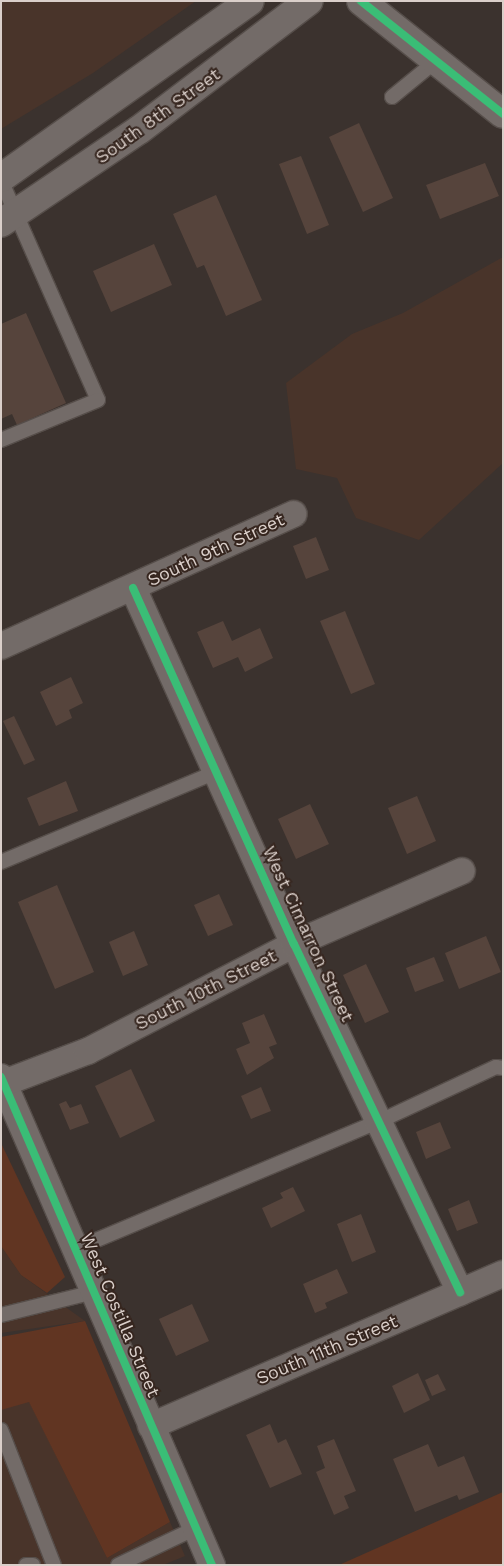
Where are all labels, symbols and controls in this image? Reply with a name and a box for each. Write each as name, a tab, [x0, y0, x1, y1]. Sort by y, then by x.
street label: South 8th Street	[92, 64, 224, 168]
street label: South 9th Street	[144, 509, 288, 591]
street label: West Cimarron Street	[258, 843, 358, 1025]
street label: South 10th Street	[132, 945, 280, 1035]
street label: West Costilla Street	[76, 1229, 164, 1401]
street label: South 11th Street	[253, 1310, 401, 1390]

